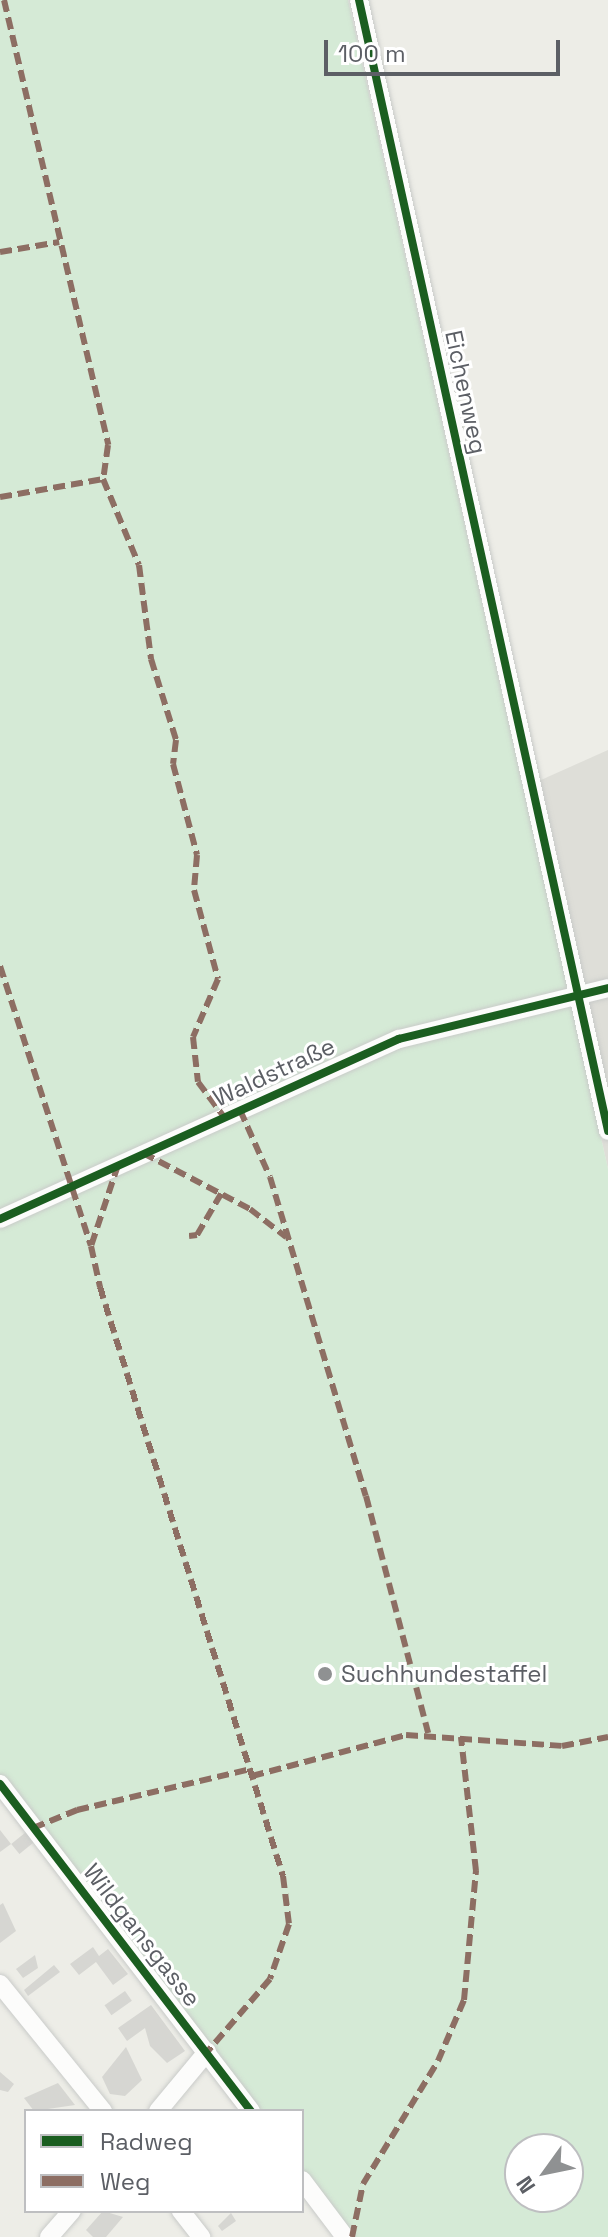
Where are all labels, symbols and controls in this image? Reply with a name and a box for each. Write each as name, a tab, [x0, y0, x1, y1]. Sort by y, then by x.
scale bar	[328, 24, 564, 74]
text: 100 m	[338, 38, 406, 69]
street label: Eichenweg	[439, 327, 493, 457]
street label: Waldstraße	[209, 1031, 339, 1113]
place label: Suchhundestaffel	[341, 1660, 547, 1688]
marker: Suchhundestaffel	[316, 1665, 334, 1683]
street label: Wildgansgasse	[77, 1858, 207, 2012]
legend	[24, 2109, 304, 2213]
text: Radweg	[100, 2126, 193, 2157]
north arrow	[504, 2133, 584, 2213]
text: Weg	[100, 2166, 150, 2197]
text: N	[510, 2171, 541, 2199]

